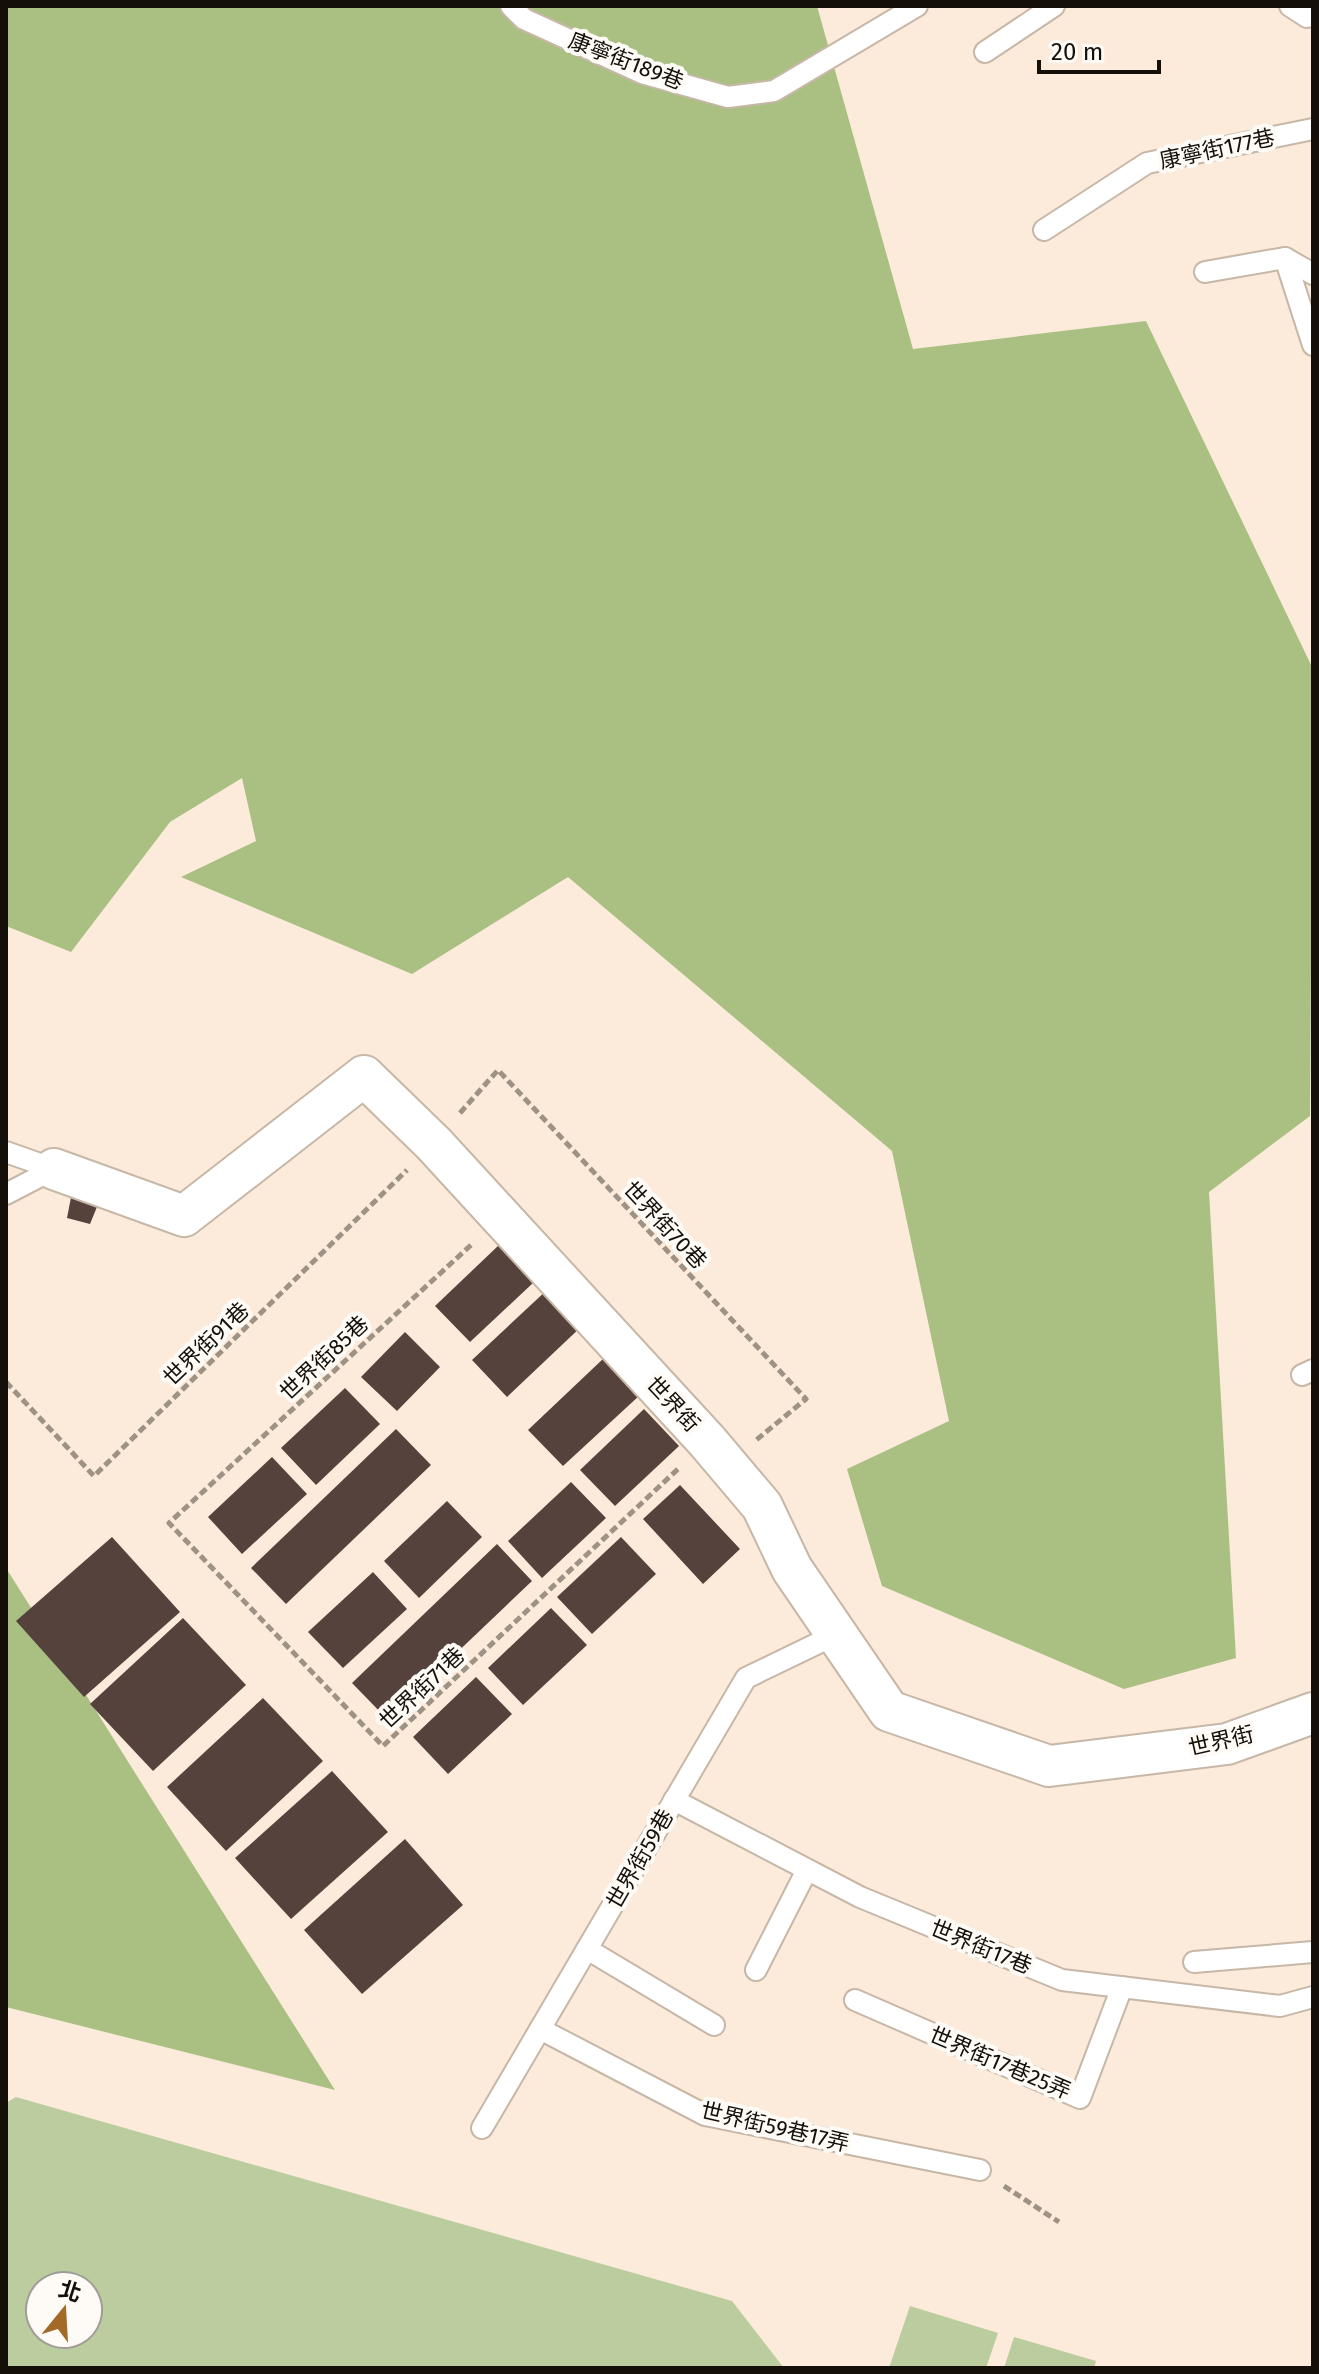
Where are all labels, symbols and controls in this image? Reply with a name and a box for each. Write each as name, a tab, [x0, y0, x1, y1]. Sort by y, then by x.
scale bar	[1039, 24, 1159, 74]
street label: 康寧街189巷	[565, 27, 687, 95]
text: 20 m	[1051, 38, 1103, 66]
street label: 康寧街177巷	[1157, 124, 1277, 174]
street label: 世界街70巷	[618, 1176, 712, 1274]
street label: 世界街91巷	[158, 1297, 254, 1391]
street label: 世界街85巷	[274, 1310, 374, 1406]
street label: 世界街	[641, 1371, 705, 1437]
street label: 世界街71巷	[374, 1642, 470, 1734]
street label: 世界街	[1186, 1720, 1256, 1762]
street label: 世界街59巷	[601, 1805, 679, 1913]
street label: 世界街17巷	[926, 1914, 1036, 1980]
street label: 世界街17巷25弄	[925, 2021, 1075, 2105]
street label: 世界街59巷17弄	[698, 2097, 852, 2157]
north arrow	[24, 2270, 104, 2350]
text: 北	[55, 2275, 85, 2308]

